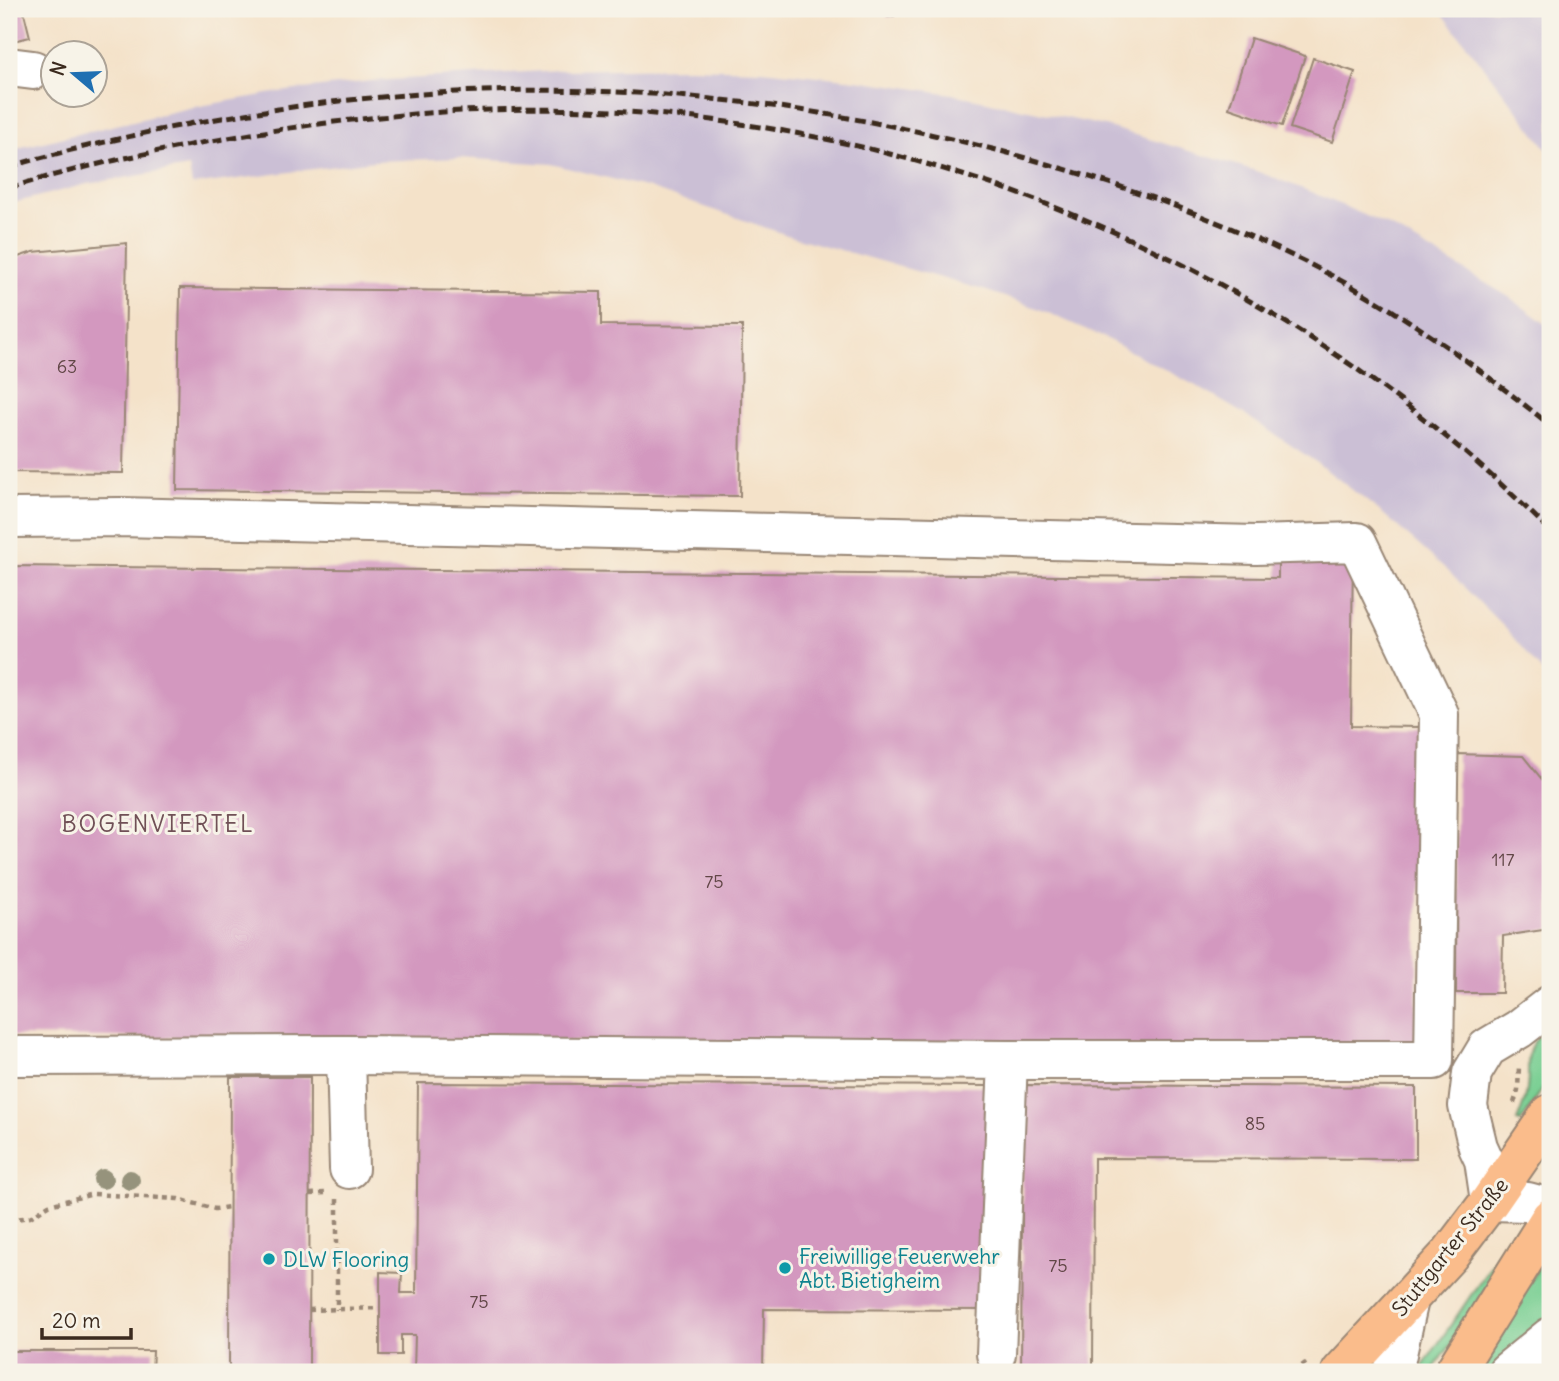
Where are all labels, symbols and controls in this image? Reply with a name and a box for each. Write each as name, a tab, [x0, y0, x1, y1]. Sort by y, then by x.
north arrow	[38, 38, 108, 108]
text: N	[44, 58, 71, 79]
house number: 63	[57, 355, 77, 378]
district label: BOGENVIERTEL	[61, 809, 255, 838]
house number: 117	[1491, 848, 1515, 871]
house number: 75	[704, 870, 724, 893]
house number: 85	[1245, 1112, 1265, 1135]
street label: Stuttgarter Straße	[1386, 1172, 1514, 1322]
place label: Freiwillige Feuerwehr Abt. Bietigheim	[799, 1243, 1000, 1294]
place label: DLW Flooring	[283, 1246, 409, 1273]
marker: DLW Flooring	[261, 1251, 277, 1267]
house number: 75	[1048, 1254, 1068, 1277]
marker: Freiwillige Feuerwehr Abt. Bietigheim	[777, 1260, 793, 1276]
house number: 75	[469, 1290, 489, 1313]
scale bar	[42, 1297, 131, 1341]
text: 20 m	[52, 1307, 101, 1334]

